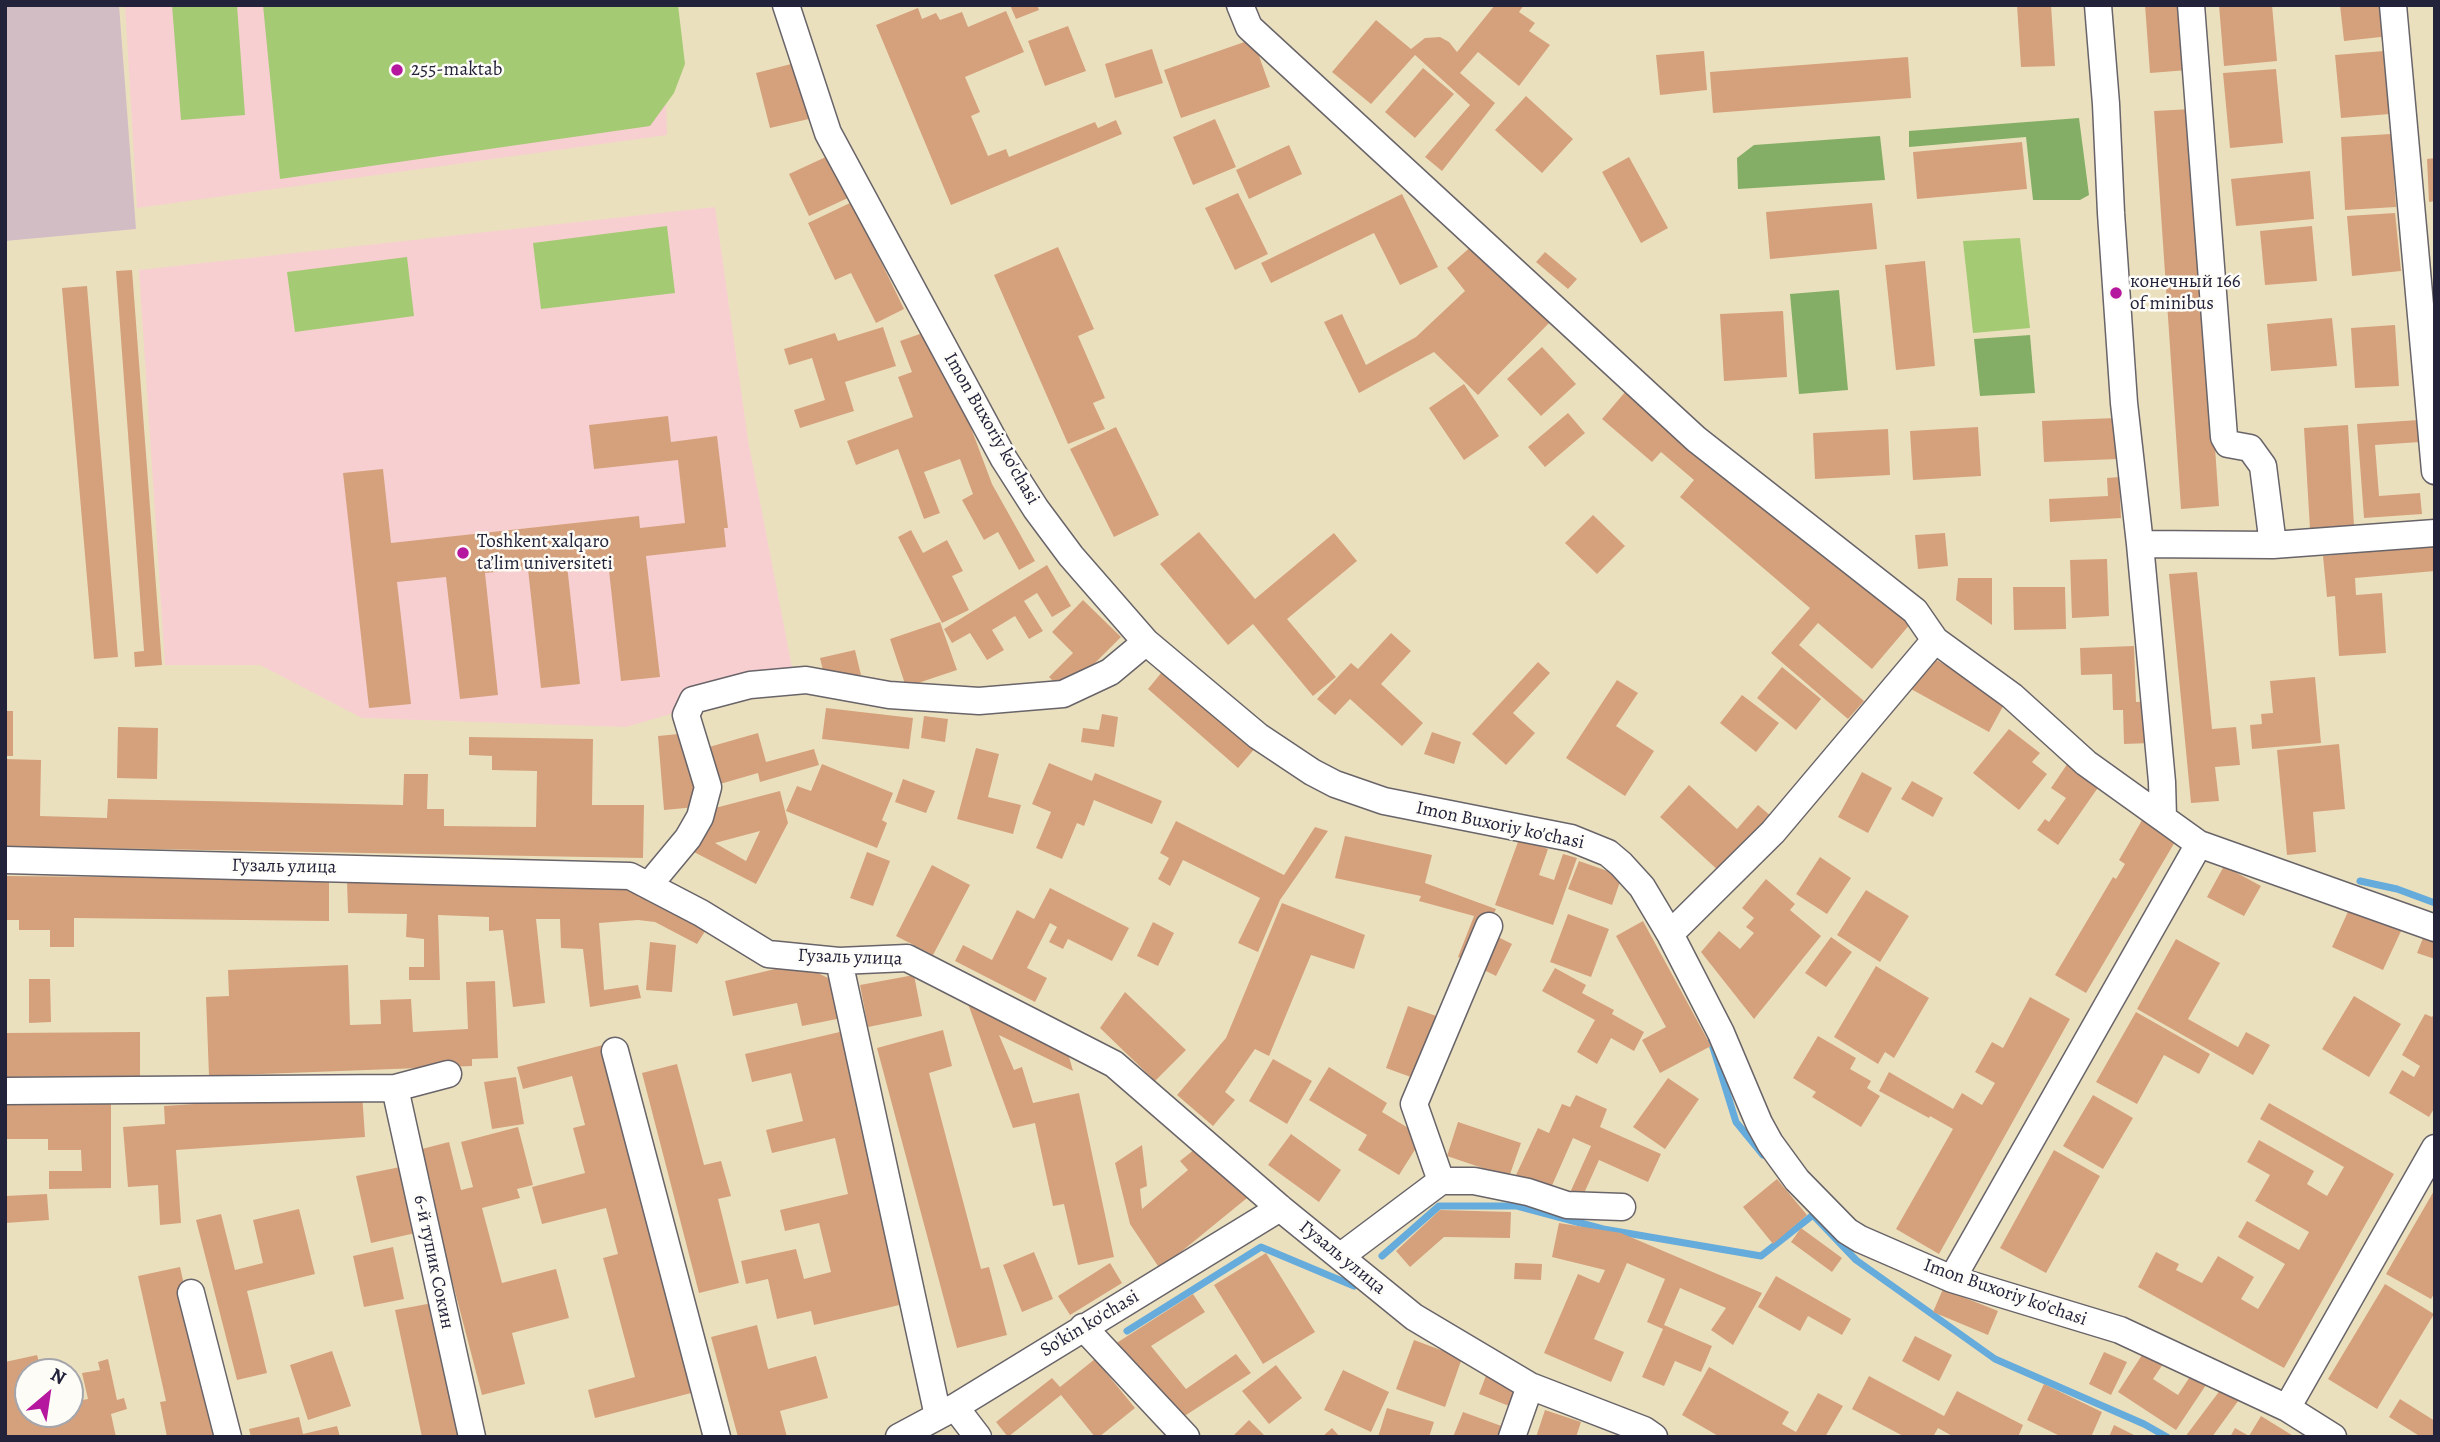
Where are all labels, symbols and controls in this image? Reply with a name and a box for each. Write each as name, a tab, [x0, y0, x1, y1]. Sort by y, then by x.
place label: 255-maktab	[411, 59, 502, 81]
marker: 255-maktab	[389, 62, 405, 78]
place label: конечный 166 of minibus	[2130, 271, 2241, 315]
marker: конечный 166 of minibus	[2108, 285, 2124, 301]
street label: Imon Buxoriy ko'chasi	[938, 349, 1044, 509]
place label: Toshkent xalqaro ta’lim universiteti	[477, 531, 613, 575]
marker: Toshkent xalqaro ta’lim universiteti	[455, 545, 471, 561]
street label: Imon Buxoriy ko'chasi	[1414, 797, 1586, 855]
street label: Гузаль улица	[231, 855, 337, 879]
street label: Гузаль улица	[797, 945, 903, 971]
street label: 6-й тупик Сокин	[408, 1193, 458, 1331]
street label: Гузаль улица	[1294, 1216, 1390, 1300]
street label: Imon Buxoriy ko'chasi	[1920, 1254, 2090, 1332]
street label: So'kin ko'chasi	[1037, 1286, 1143, 1362]
north arrow	[14, 1358, 84, 1428]
text: N	[46, 1362, 71, 1391]

